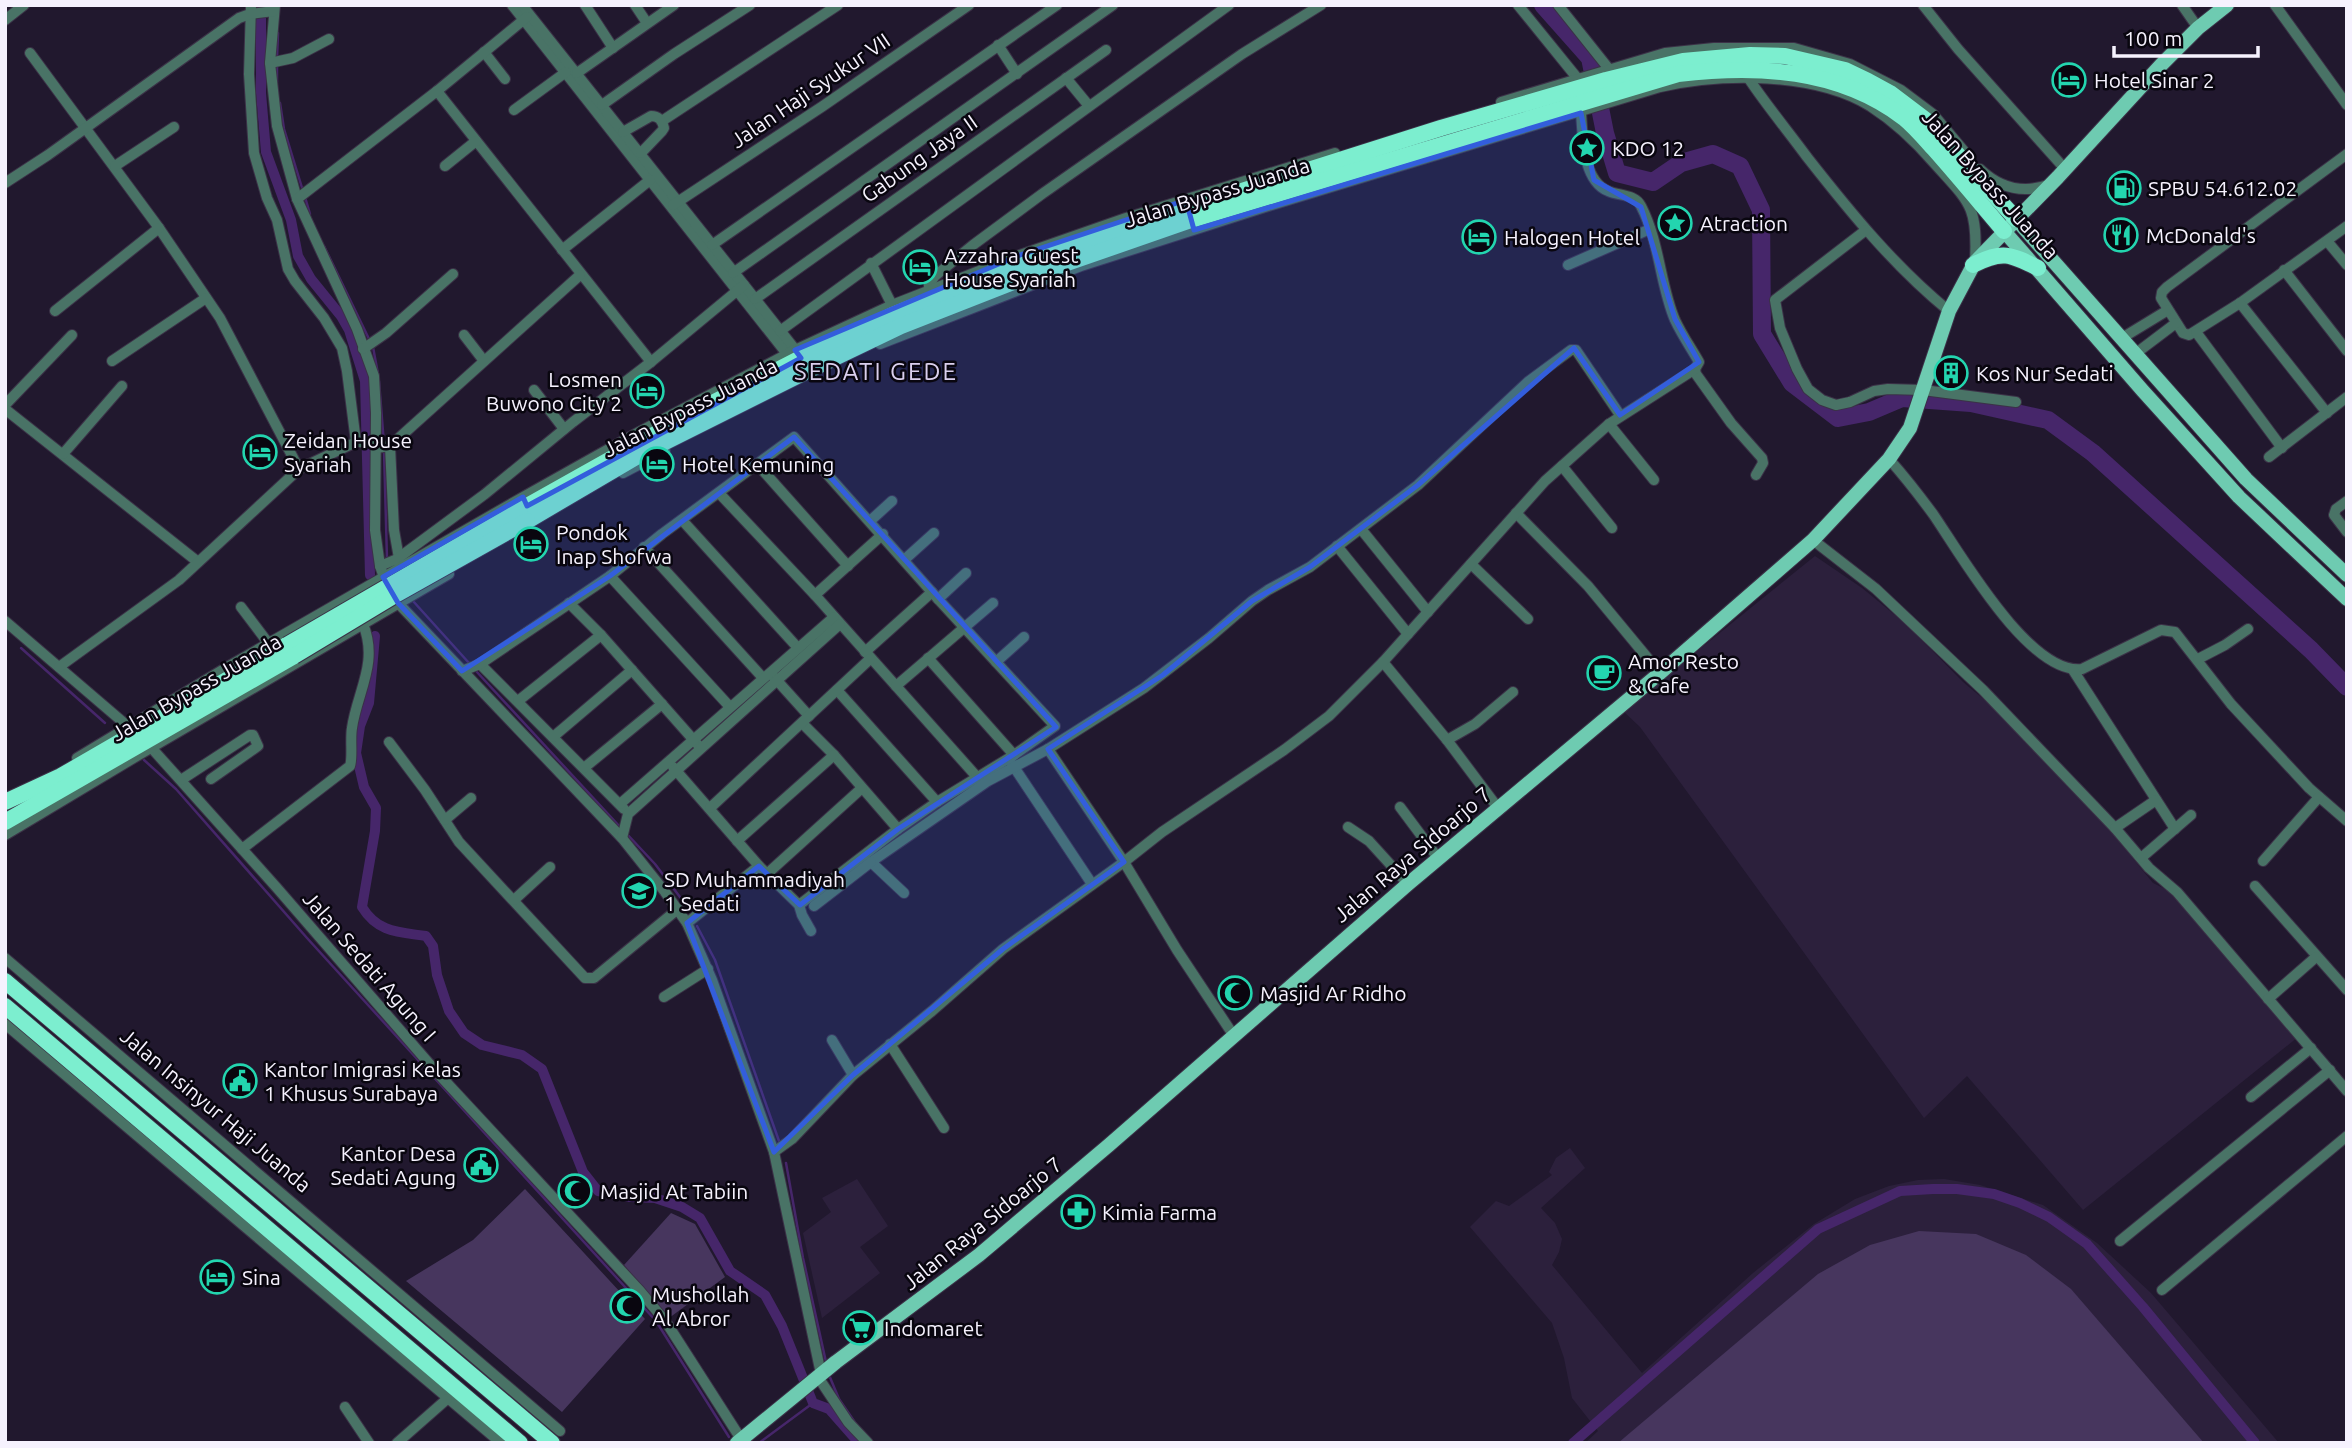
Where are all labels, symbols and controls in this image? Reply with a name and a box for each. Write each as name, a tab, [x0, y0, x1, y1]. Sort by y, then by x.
scale bar	[2114, 14, 2258, 58]
text: 100 m	[2124, 26, 2182, 50]
street label: Jalan Haji Syukur VII	[726, 28, 894, 152]
hotel icon: Hotel Sinar 2	[2050, 61, 2088, 99]
place label: Hotel Sinar 2	[2094, 68, 2215, 92]
street label: Jalan Bypass Juanda	[1918, 105, 2064, 263]
street label: Gabung Jaya II	[857, 109, 981, 207]
place icon: KDO 12	[1568, 129, 1606, 167]
place label: KDO 12	[1612, 136, 1684, 160]
street label: Jalan Bypass Juanda	[1122, 152, 1312, 232]
fuel station icon: SPBU 54.612.02	[2105, 169, 2143, 207]
place label: SPBU 54.612.02	[2148, 176, 2297, 200]
place icon: Atraction	[1656, 204, 1694, 242]
place label: Atraction	[1700, 211, 1788, 235]
restaurant icon: McDonald's	[2102, 216, 2140, 254]
hotel icon: Halogen Hotel	[1460, 218, 1498, 256]
place label: McDonald's	[2146, 223, 2256, 247]
place label: Halogen Hotel	[1504, 225, 1640, 249]
place label: Azzahra Guest House Syariah	[944, 243, 1078, 291]
hotel icon: Azzahra Guest House Syariah	[901, 248, 939, 286]
street label: Jalan Bypass Juanda	[599, 353, 781, 461]
building icon: Kos Nur Sedati	[1932, 354, 1970, 392]
district label: SEDATI GEDE	[794, 358, 958, 385]
place label: Kos Nur Sedati	[1976, 361, 2114, 385]
place label: Losmen Buwono City 2	[486, 367, 622, 415]
hotel icon: Losmen Buwono City 2	[628, 372, 666, 410]
place label: Zeidan House Syariah	[284, 428, 412, 476]
hotel icon: Zeidan House Syariah	[241, 433, 279, 471]
hotel icon: Hotel Kemuning	[638, 445, 676, 483]
place label: Hotel Kemuning	[682, 452, 834, 476]
place label: Pondok Inap Shofwa	[556, 520, 672, 568]
hotel icon: Pondok Inap Shofwa	[512, 525, 550, 563]
street label: Jalan Bypass Juanda	[107, 629, 285, 745]
place label: Amor Resto & Cafe	[1628, 649, 1739, 697]
cafe icon: Amor Resto & Cafe	[1585, 654, 1623, 692]
street label: Jalan Raya Sidoarjo 7	[1329, 781, 1495, 927]
place label: SD Muhammadiyah 1 Sedati	[664, 867, 845, 915]
school or university icon: SD Muhammadiyah 1 Sedati	[620, 872, 658, 910]
street label: Jalan Sedati Agung I	[299, 886, 441, 1046]
mosque icon: Masjid Ar Ridho	[1216, 974, 1254, 1012]
place label: Masjid Ar Ridho	[1260, 981, 1407, 1005]
street label: Jalan Insinyur Haji Juanda	[116, 1023, 316, 1197]
place label: Kantor Imigrasi Kelas 1 Khusus Surabaya	[264, 1057, 461, 1105]
public building icon: Kantor Imigrasi Kelas 1 Khusus Surabaya	[221, 1062, 259, 1100]
place label: Kantor Desa Sedati Agung	[330, 1141, 456, 1189]
public building icon: Kantor Desa Sedati Agung	[462, 1146, 500, 1184]
street label: Jalan Raya Sidoarjo 7	[898, 1152, 1066, 1294]
mosque icon: Masjid At Tabiin	[556, 1172, 594, 1210]
place label: Masjid At Tabiin	[600, 1179, 748, 1203]
pharmacy icon: Kimia Farma	[1059, 1193, 1097, 1231]
place label: Kimia Farma	[1102, 1200, 1217, 1224]
hotel icon: Sina	[198, 1258, 236, 1296]
place label: Sina	[242, 1265, 281, 1289]
place label: Mushollah Al Abror	[652, 1282, 749, 1330]
mosque icon: Mushollah Al Abror	[608, 1287, 646, 1325]
supermarket icon: Indomaret	[841, 1309, 879, 1347]
place label: Indomaret	[884, 1316, 983, 1340]

